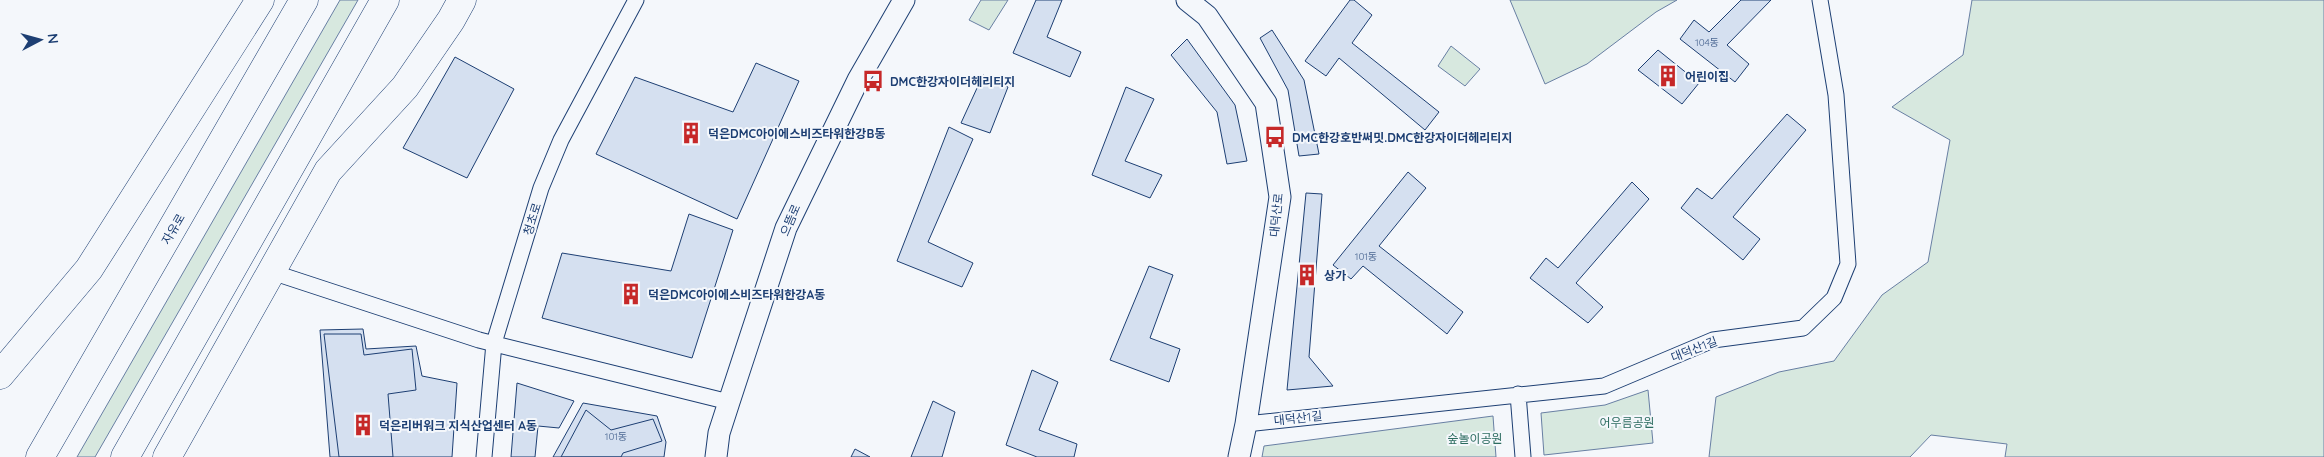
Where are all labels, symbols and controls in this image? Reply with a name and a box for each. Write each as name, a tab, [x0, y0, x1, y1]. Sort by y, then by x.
north arrow	[15, 15, 65, 65]
text: N	[43, 33, 62, 45]
house number: 104동	[1695, 36, 1719, 49]
building icon: 어린이집	[1655, 63, 1681, 89]
bus stop icon: DMC한강자이더헤리티지	[860, 68, 886, 94]
place label: 어린이집	[1685, 69, 1729, 84]
place label: DMC한강자이더헤리티지	[890, 74, 1015, 89]
building icon: 덕은DMC아이에스비즈타워한강B동	[678, 120, 704, 146]
bus stop icon: DMC한강호반써밋.DMC한강자이더헤리티지	[1262, 124, 1288, 150]
place label: 덕은DMC아이에스비즈타워한강B동	[708, 126, 885, 141]
place label: DMC한강호반써밋.DMC한강자이더헤리티지	[1292, 130, 1512, 145]
street label: 대덕산로	[1266, 192, 1286, 238]
street label: 청초로	[520, 201, 544, 237]
street label: 으뜸로	[777, 202, 803, 238]
street label: 자유로	[158, 211, 188, 247]
house number: 101동	[1355, 250, 1377, 263]
building icon: 상가	[1294, 262, 1320, 288]
place label: 상가	[1324, 268, 1346, 283]
building icon: 덕은DMC아이에스비즈타워한강A동	[618, 281, 644, 307]
place label: 덕은DMC아이에스비즈타워한강A동	[648, 287, 825, 302]
street label: 대덕산1길	[1669, 333, 1719, 365]
street label: 대덕산1길	[1273, 408, 1323, 428]
building icon: 덕은리버워크 지식산업센터 A동	[350, 412, 376, 438]
park label: 어우름공원	[1599, 415, 1655, 430]
place label: 덕은리버워크 지식산업센터 A동	[379, 418, 537, 433]
house number: 101동	[605, 430, 627, 443]
park label: 숲놀이공원	[1447, 431, 1503, 446]

